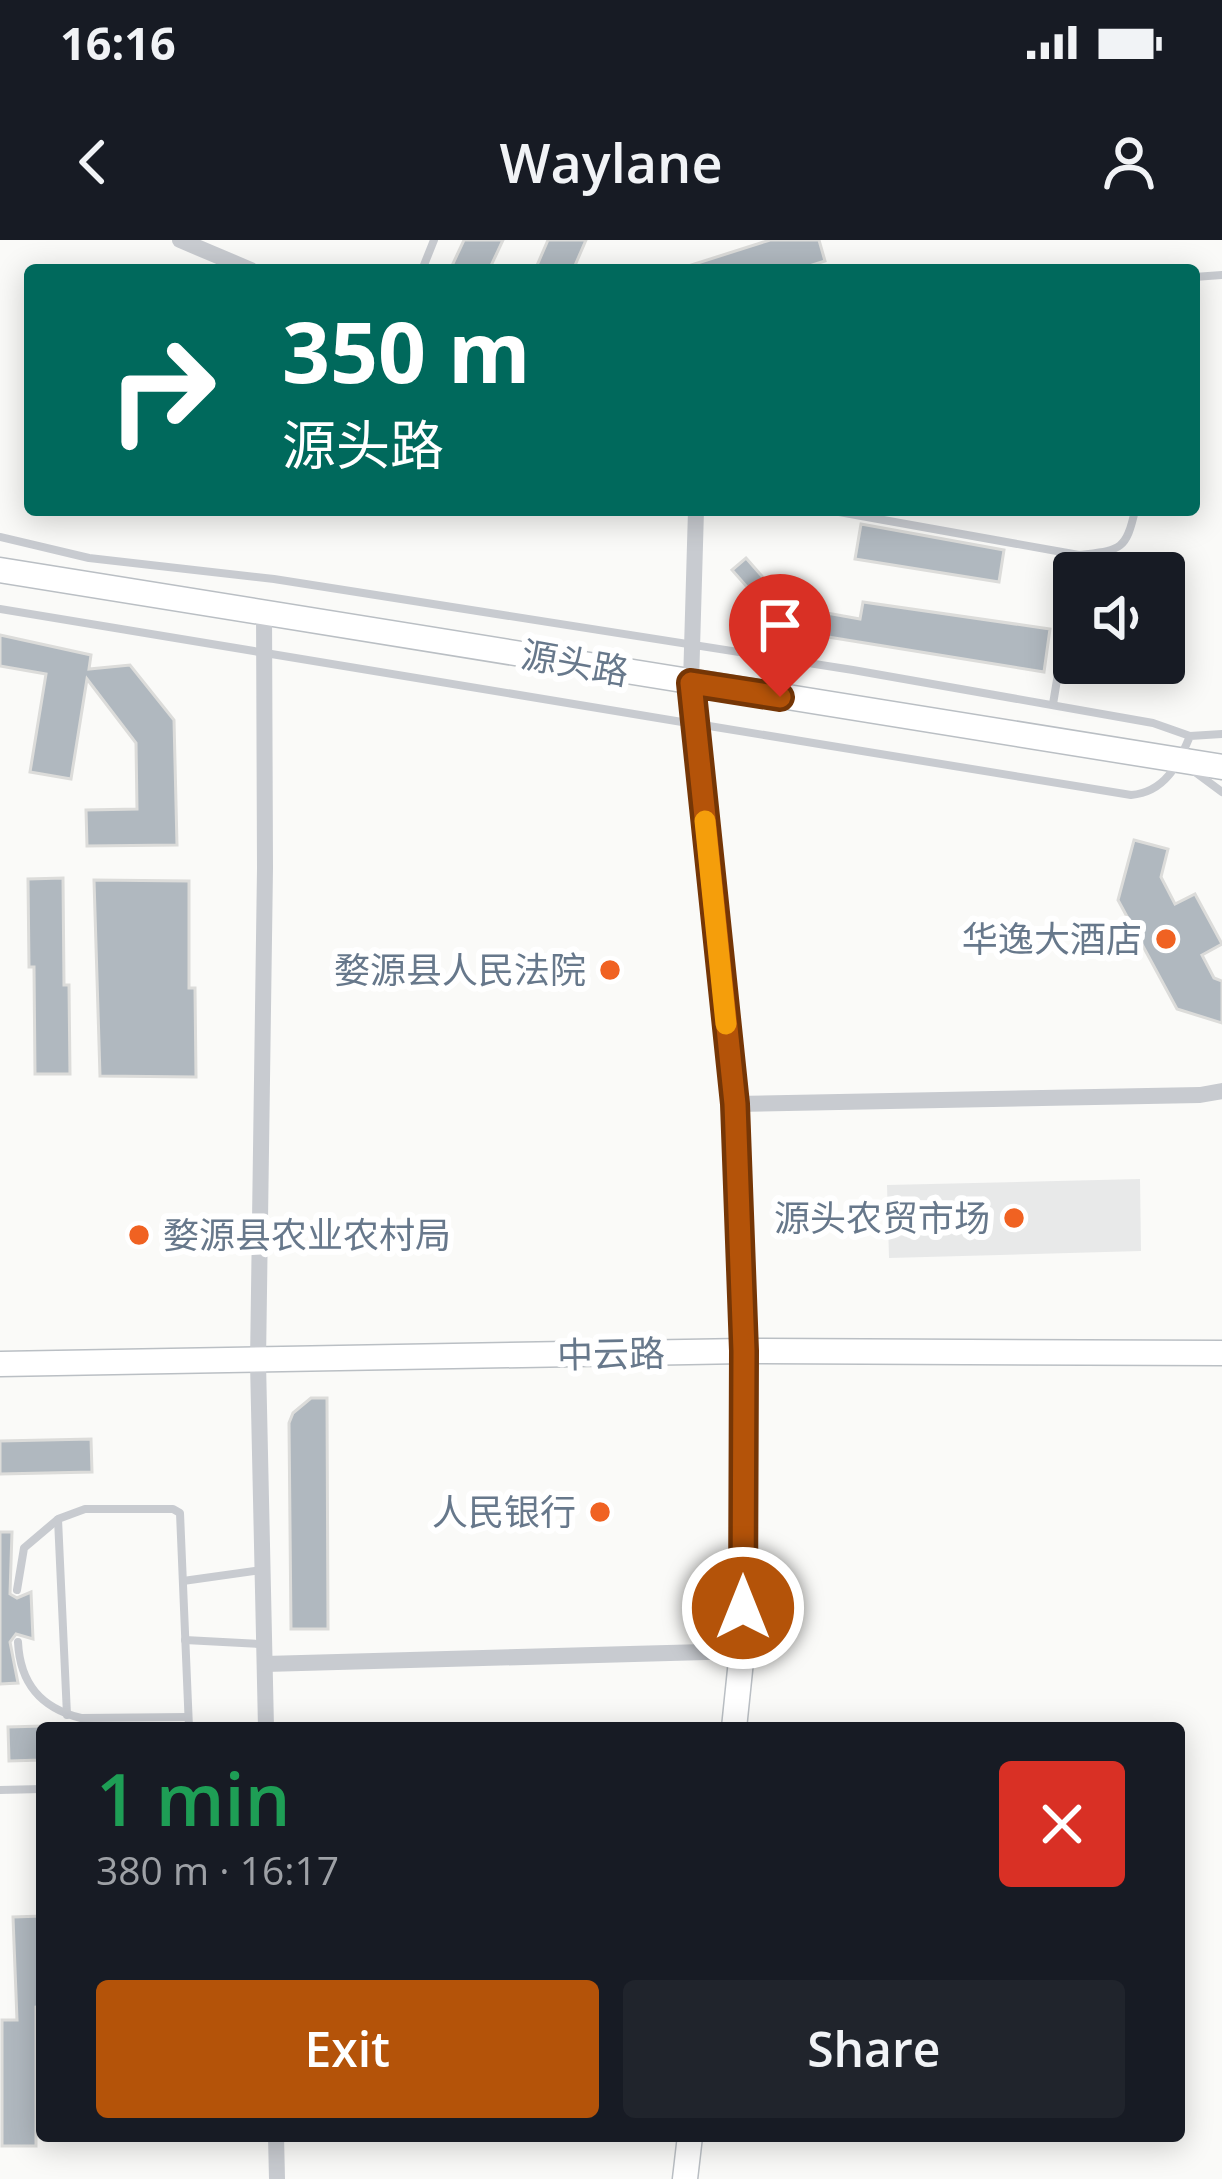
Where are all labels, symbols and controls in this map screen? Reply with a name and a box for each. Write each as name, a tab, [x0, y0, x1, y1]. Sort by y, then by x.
text: 16:16	[60, 12, 176, 73]
text: Waylane	[499, 125, 723, 199]
icon: back	[60, 129, 126, 195]
icon: person	[1096, 129, 1162, 195]
text: 350 m	[282, 293, 530, 408]
icon: right	[84, 312, 240, 468]
text: 源头路	[282, 407, 444, 481]
map controls	[1053, 552, 1185, 684]
button: sound	[1053, 552, 1185, 684]
pin	[729, 574, 831, 697]
icon: arrive	[747, 592, 813, 658]
street label: 源头路	[518, 629, 633, 696]
place label: 华逸大酒店	[962, 914, 1142, 963]
marker: 华逸大酒店	[1153, 926, 1179, 952]
place label: 婺源县人民法院	[334, 945, 586, 994]
marker: 婺源县人民法院	[597, 957, 623, 983]
place label: 源头农贸市场	[774, 1193, 990, 1242]
marker: 源头农贸市场	[1001, 1205, 1027, 1231]
place label: 婺源县农业农村局	[163, 1210, 451, 1259]
marker: 婺源县农业农村局	[126, 1222, 152, 1248]
street label: 中云路	[557, 1328, 665, 1379]
place label: 人民银行	[432, 1487, 576, 1536]
marker: 人民银行	[587, 1499, 613, 1525]
position arrow	[680, 1545, 806, 1671]
text: 1 min	[96, 1749, 290, 1847]
button: close	[999, 1761, 1125, 1887]
text: 380 m · 16:17	[96, 1843, 339, 1896]
button: Exit	[96, 1980, 599, 2118]
button: Share	[623, 1980, 1125, 2118]

